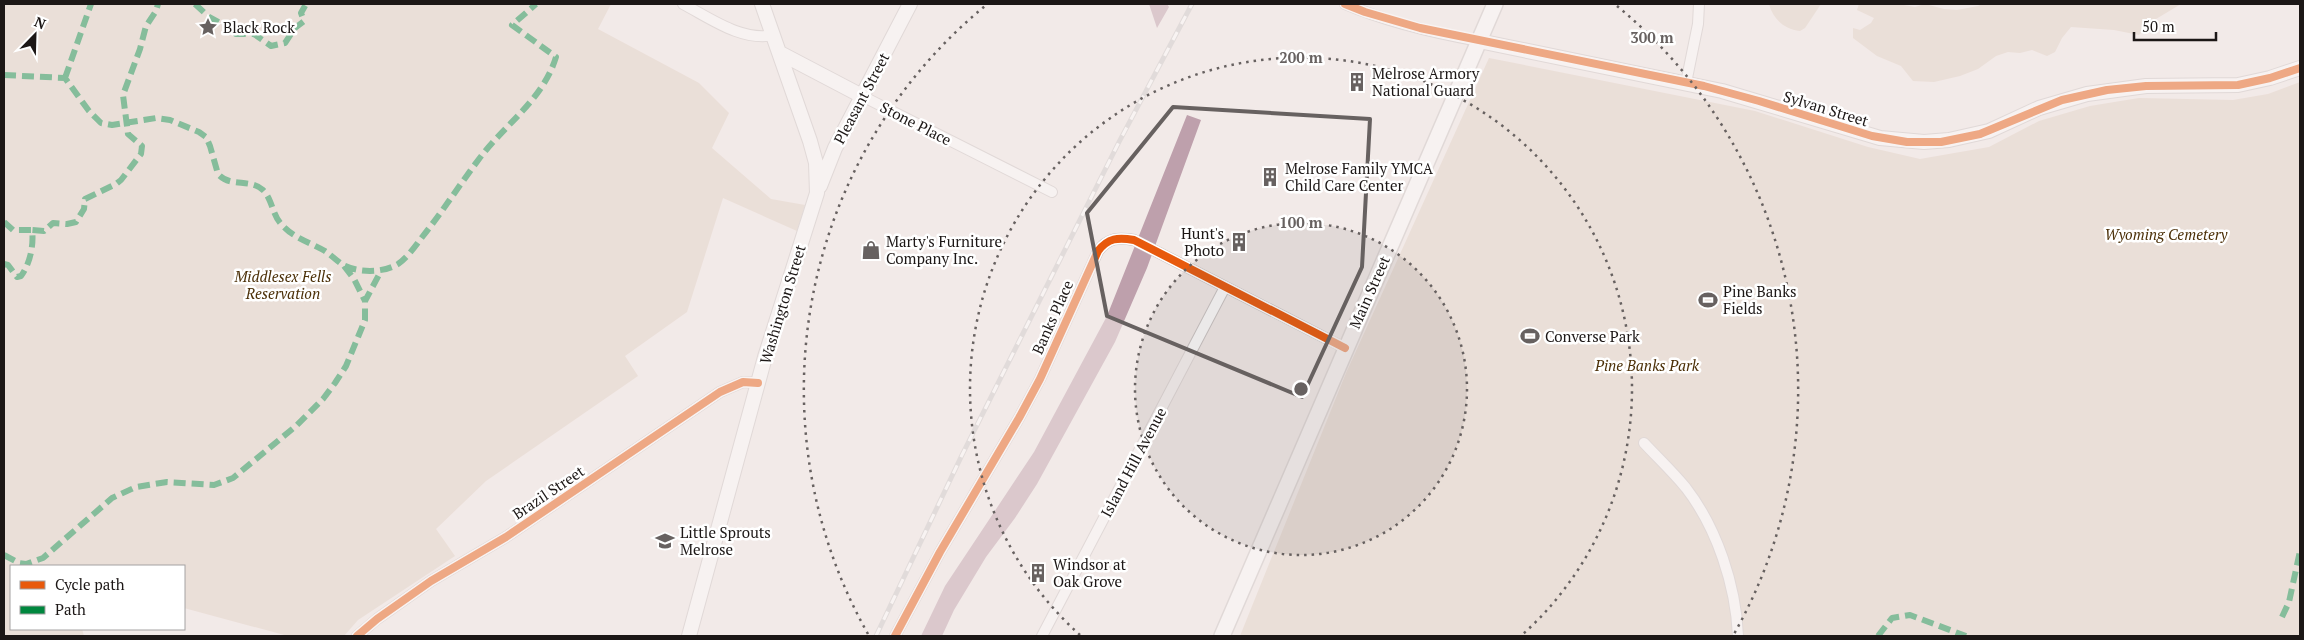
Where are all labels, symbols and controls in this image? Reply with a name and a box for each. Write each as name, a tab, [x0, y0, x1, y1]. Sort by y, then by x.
north arrow	[10, 10, 60, 60]
scale bar	[2134, 10, 2216, 42]
text: N	[32, 12, 49, 34]
place icon: Black Rock	[197, 16, 219, 38]
text: 50 m	[2142, 16, 2175, 36]
place label: Black Rock	[223, 17, 295, 37]
text: 300 m	[1630, 27, 1674, 47]
text: 200 m	[1279, 47, 1323, 67]
street label: Pleasant Street	[829, 48, 894, 147]
place label: Melrose Armory National Guard	[1372, 63, 1480, 100]
building icon: Melrose Armory National Guard	[1346, 71, 1368, 93]
street label: Sylvan Street	[1781, 86, 1871, 131]
street label: Stone Place	[877, 97, 955, 149]
place label: Melrose Family YMCA Child Care Center	[1285, 158, 1434, 195]
building icon: Melrose Family YMCA Child Care Center	[1259, 166, 1281, 188]
text: 100 m	[1279, 212, 1323, 232]
place label: Hunt's Photo	[1181, 223, 1224, 260]
park label: Wyoming Cemetery	[2105, 224, 2229, 244]
place label: Marty's Furniture Company Inc.	[886, 231, 1002, 268]
building icon: Hunt's Photo	[1228, 231, 1250, 253]
shop icon: Marty's Furniture Company Inc.	[860, 239, 882, 261]
street label: Washington Street	[754, 242, 810, 366]
street label: Main Street	[1344, 252, 1394, 332]
park label: Middlesex Fells Reservation	[234, 266, 331, 303]
street label: Banks Place	[1027, 277, 1077, 357]
place label: Pine Banks Fields	[1723, 281, 1797, 318]
sports icon: Pine Banks Fields	[1697, 289, 1719, 311]
sports icon: Converse Park	[1519, 325, 1541, 347]
place label: Converse Park	[1545, 326, 1640, 346]
park label: Pine Banks Park	[1594, 355, 1700, 375]
centre of rings	[1292, 380, 1310, 398]
street label: Island Hill Avenue	[1096, 404, 1170, 520]
street label: Brazil Street	[508, 460, 588, 523]
place label: Little Sprouts Melrose	[680, 522, 771, 559]
school or university icon: Little Sprouts Melrose	[654, 530, 676, 552]
place label: Windsor at Oak Grove	[1053, 554, 1127, 591]
building icon: Windsor at Oak Grove	[1027, 562, 1049, 584]
legend	[10, 565, 185, 630]
text: Cycle path	[55, 574, 125, 594]
text: Path	[55, 599, 86, 619]

